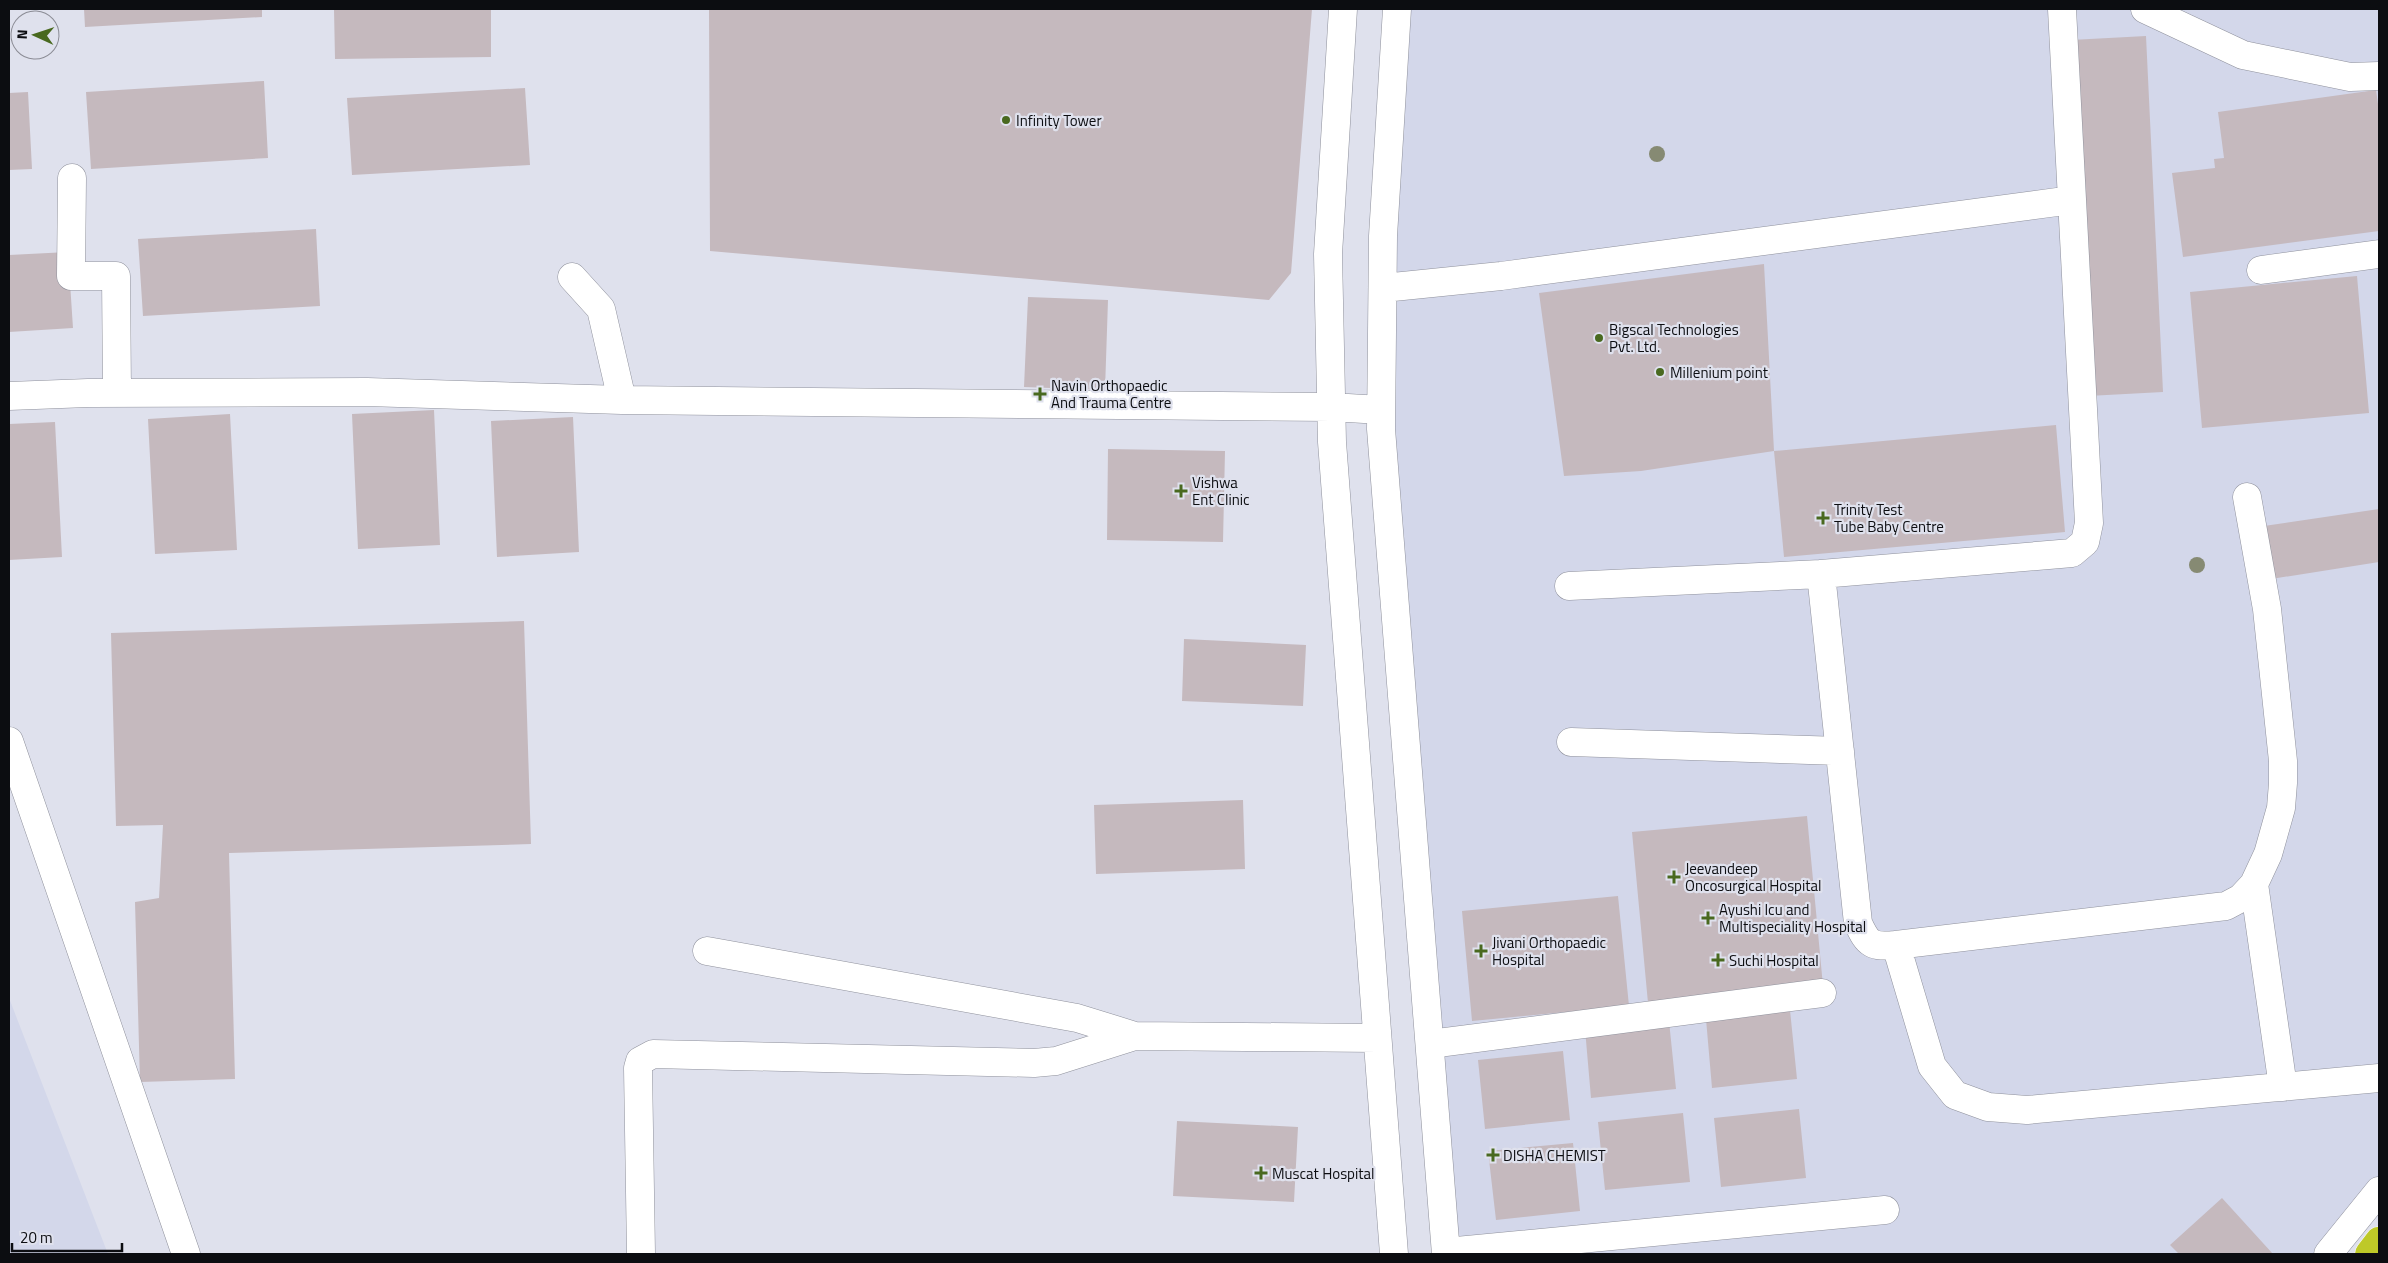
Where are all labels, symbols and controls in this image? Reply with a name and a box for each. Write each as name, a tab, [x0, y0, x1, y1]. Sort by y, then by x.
north arrow	[10, 10, 60, 60]
text: N	[11, 29, 32, 40]
place label: Infinity Tower	[1016, 109, 1102, 132]
marker: Infinity Tower	[1000, 114, 1012, 126]
place label: Bigscal Technologies Pvt. Ltd.	[1609, 318, 1739, 358]
marker: Bigscal Technologies Pvt. Ltd.	[1593, 332, 1605, 344]
place label: Millenium point	[1670, 361, 1769, 384]
marker: Millenium point	[1654, 366, 1666, 378]
place label: Navin Orthopaedic And Trauma Centre	[1051, 374, 1171, 414]
marker: Navin Orthopaedic And Trauma Centre	[1033, 387, 1047, 401]
place label: Vishwa Ent Clinic	[1192, 471, 1250, 511]
marker: Vishwa Ent Clinic	[1174, 484, 1188, 498]
place label: Trinity Test Tube Baby Centre	[1834, 498, 1944, 538]
marker: Trinity Test Tube Baby Centre	[1816, 511, 1830, 525]
place label: Jeevandeep Oncosurgical Hospital	[1685, 857, 1822, 897]
marker: Jeevandeep Oncosurgical Hospital	[1667, 870, 1681, 884]
place label: Ayushi Icu and Multispeciality Hospital	[1719, 898, 1866, 938]
marker: Ayushi Icu and Multispeciality Hospital	[1701, 911, 1715, 925]
place label: Jivani Orthopaedic Hospital	[1492, 931, 1606, 971]
marker: Jivani Orthopaedic Hospital	[1474, 944, 1488, 958]
place label: Suchi Hospital	[1729, 949, 1819, 972]
marker: Suchi Hospital	[1711, 953, 1725, 967]
place label: DISHA CHEMIST	[1503, 1144, 1606, 1167]
marker: DISHA CHEMIST	[1487, 1149, 1499, 1161]
place label: Muscat Hospital	[1272, 1162, 1375, 1185]
marker: Muscat Hospital	[1254, 1166, 1268, 1180]
scale bar	[12, 1220, 122, 1252]
text: 20 m	[20, 1226, 53, 1249]

